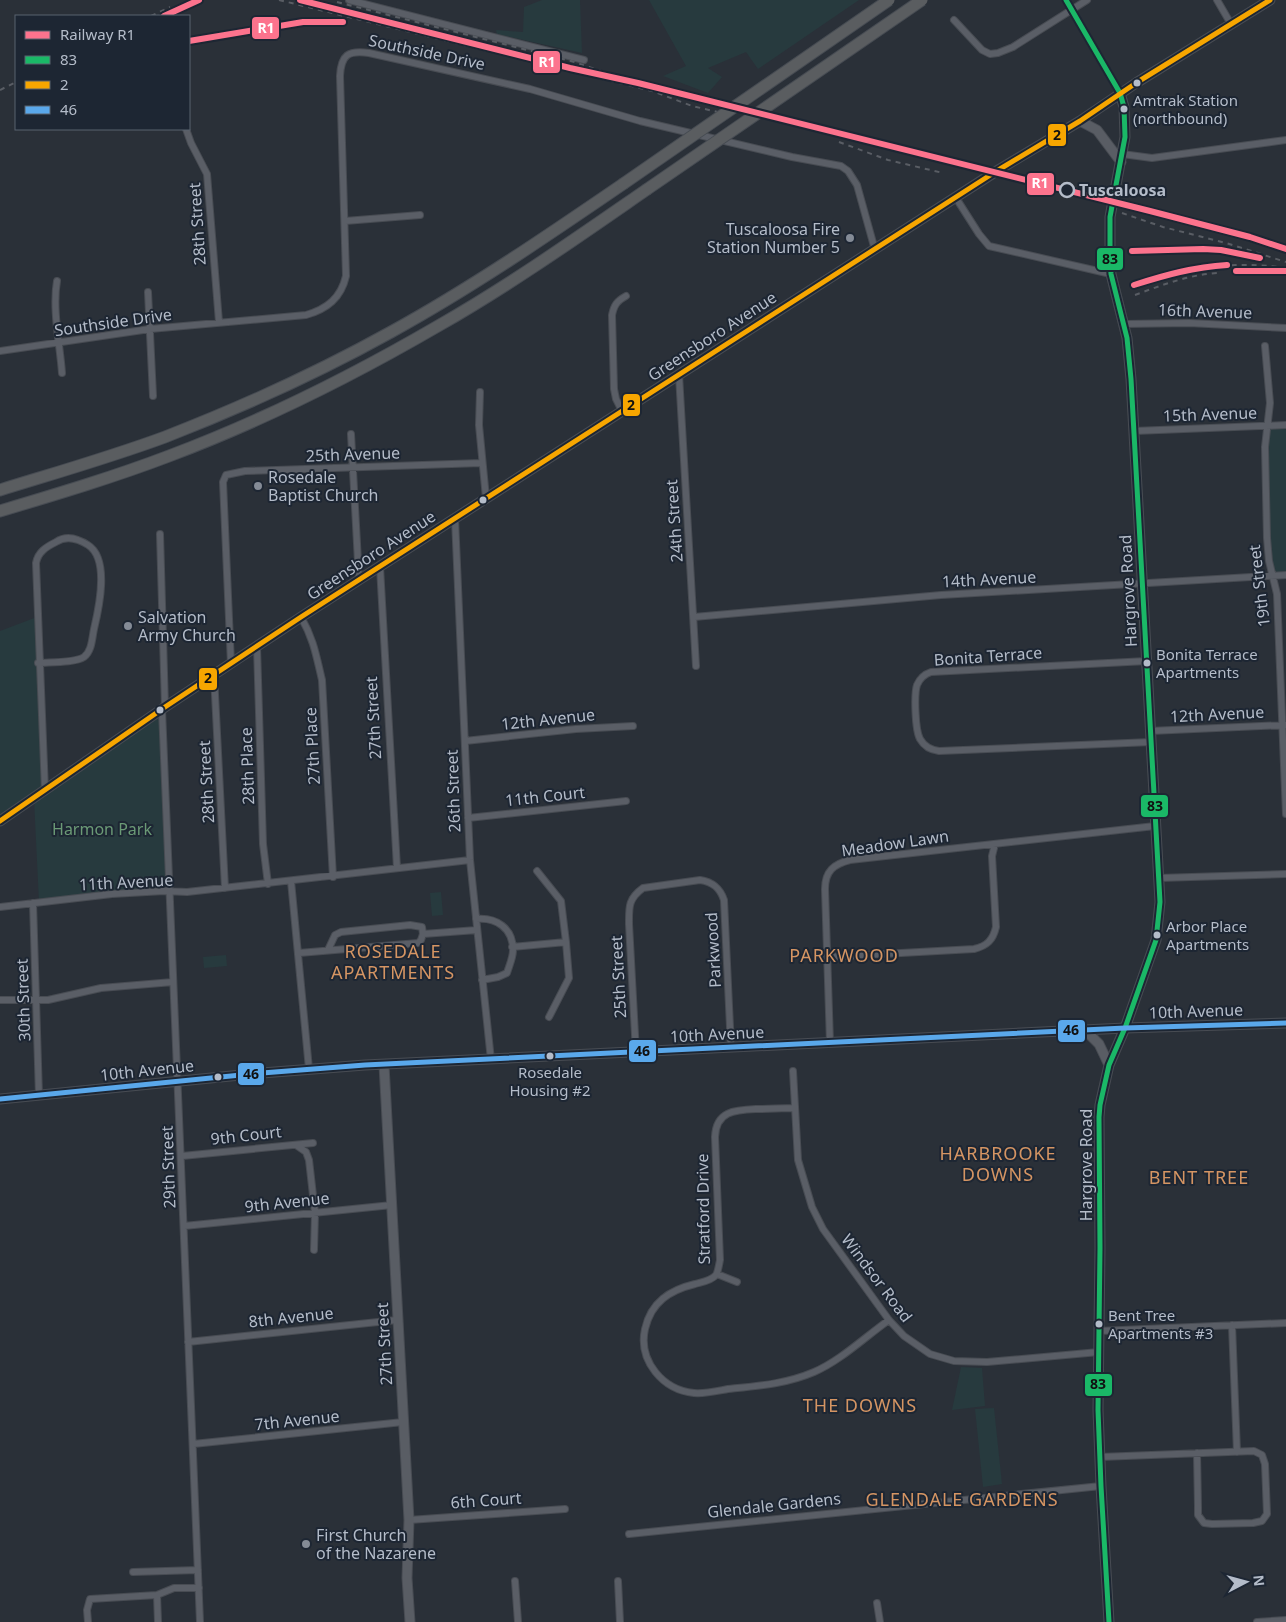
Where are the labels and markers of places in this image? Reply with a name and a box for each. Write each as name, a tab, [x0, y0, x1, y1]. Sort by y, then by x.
unlabelled marker	[1132, 78, 1142, 88]
place label: Amtrak Station (northbound)	[1133, 90, 1238, 128]
marker: Amtrak Station (northbound)	[1119, 104, 1129, 114]
place label: Tuscaloosa	[1079, 179, 1166, 201]
marker: Tuscaloosa	[1059, 182, 1075, 198]
place label: Tuscaloosa Fire Station Number 5	[707, 218, 840, 258]
marker: Tuscaloosa Fire Station Number 5	[844, 232, 856, 244]
place label: Rosedale Baptist Church	[268, 466, 378, 506]
marker: Rosedale Baptist Church	[252, 480, 264, 492]
unlabelled marker	[478, 495, 488, 505]
place label: Salvation Army Church	[138, 606, 236, 646]
marker: Salvation Army Church	[122, 620, 134, 632]
place label: Bonita Terrace Apartments	[1156, 644, 1258, 682]
marker: Bonita Terrace Apartments	[1142, 658, 1152, 668]
unlabelled marker	[155, 705, 165, 715]
place label: Arbor Place Apartments	[1166, 916, 1249, 954]
marker: Arbor Place Apartments	[1152, 930, 1162, 940]
marker: Rosedale Housing #2	[545, 1051, 555, 1061]
place label: Rosedale Housing #2	[509, 1062, 591, 1100]
unlabelled marker	[213, 1072, 223, 1082]
place label: Bent Tree Apartments #3	[1108, 1305, 1213, 1343]
marker: Bent Tree Apartments #3	[1094, 1319, 1104, 1329]
place label: First Church of the Nazarene	[316, 1524, 436, 1564]
marker: First Church of the Nazarene	[300, 1538, 312, 1550]

